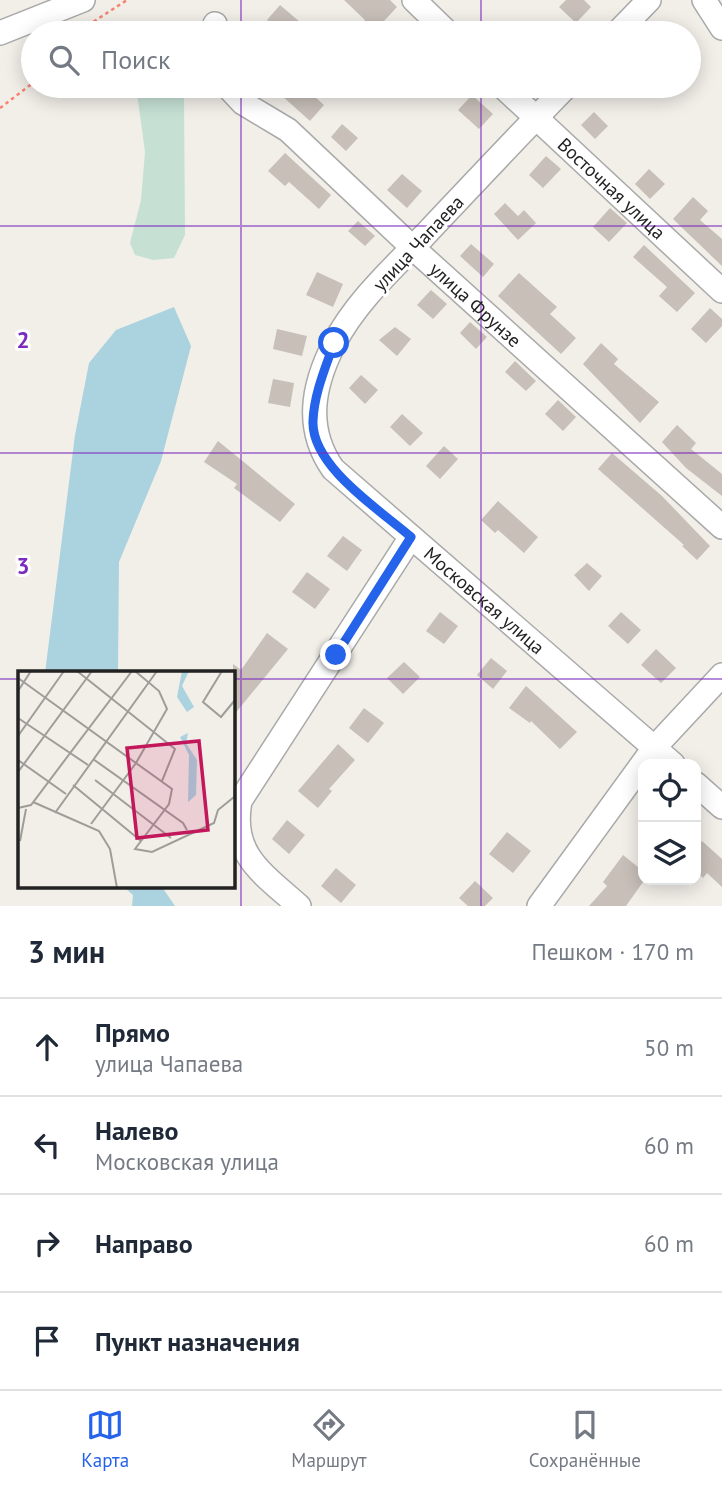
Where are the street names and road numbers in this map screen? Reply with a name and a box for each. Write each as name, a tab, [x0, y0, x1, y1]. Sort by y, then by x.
street label: Восточная улица	[553, 132, 671, 244]
street label: улица Чапаева	[367, 190, 469, 296]
street label: улица Фрунзе	[425, 257, 526, 352]
street label: Московская улица	[419, 542, 550, 659]

